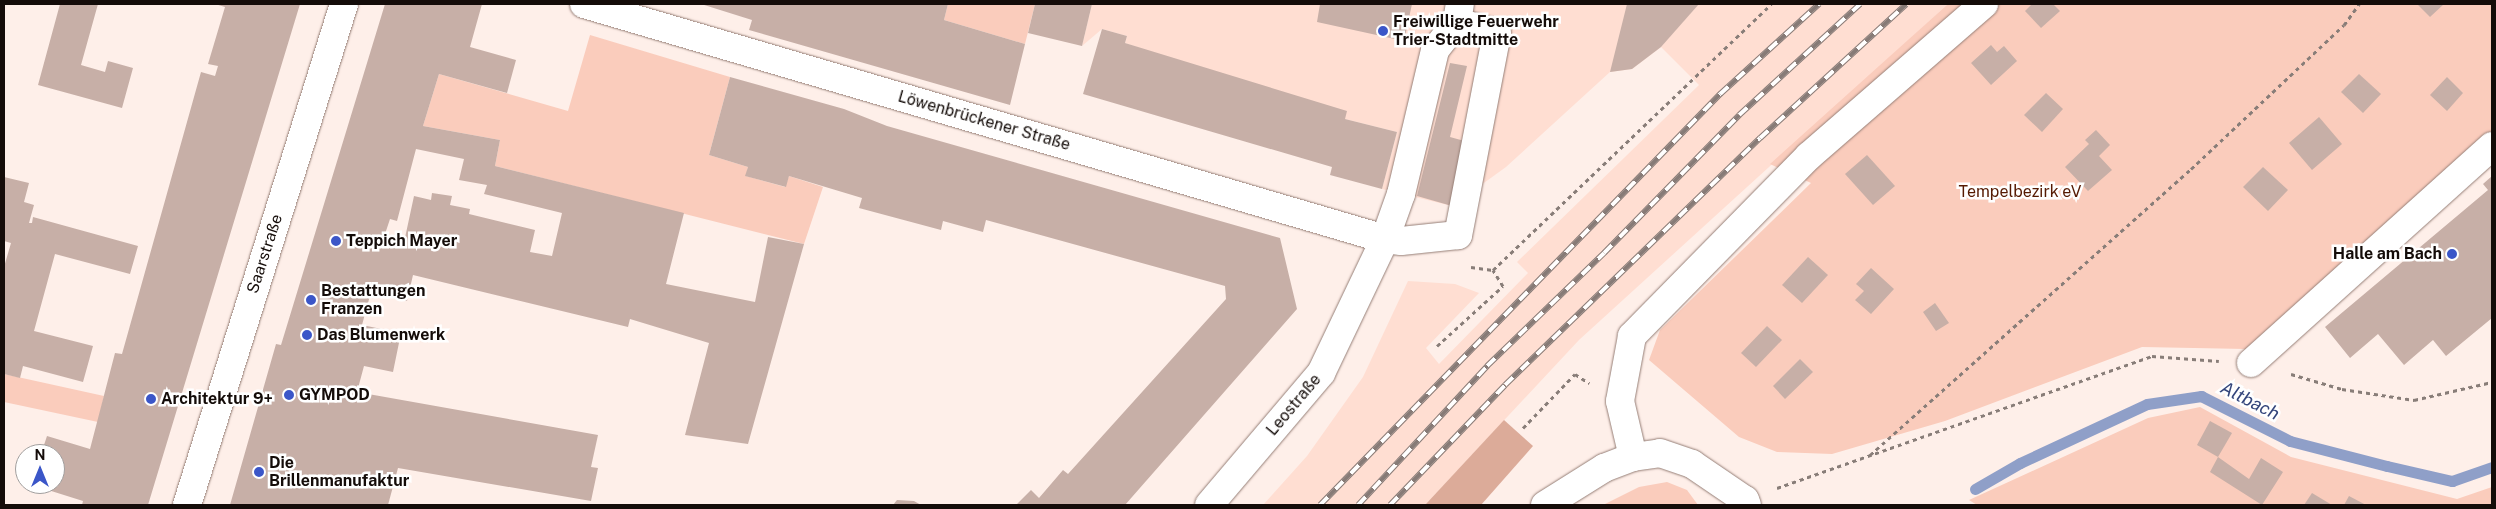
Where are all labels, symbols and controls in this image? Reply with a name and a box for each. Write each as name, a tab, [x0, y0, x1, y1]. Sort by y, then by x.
place label: Freiwillige Feuerwehr Trier-Stadtmitte	[1393, 12, 1559, 50]
marker: Freiwillige Feuerwehr Trier-Stadtmitte	[1377, 25, 1389, 37]
street label: Löwenbrückener Straße	[896, 87, 1072, 155]
park label: Tempelbezirk eV	[1958, 182, 2082, 202]
street label: Saarstraße	[243, 212, 287, 296]
place label: Teppich Mayer	[346, 231, 457, 251]
marker: Teppich Mayer	[330, 235, 342, 247]
place label: Halle am Bach	[2333, 244, 2442, 264]
marker: Halle am Bach	[2446, 248, 2458, 260]
place label: Bestattungen Franzen	[321, 281, 425, 319]
marker: Bestattungen Franzen	[305, 294, 317, 306]
place label: Das Blumenwerk	[317, 325, 445, 345]
marker: Das Blumenwerk	[301, 329, 313, 341]
street label: Leostraße	[1263, 370, 1325, 440]
water label: Altbach	[2217, 377, 2283, 425]
place label: GYMPOD	[299, 385, 370, 405]
place label: Architektur 9+	[161, 389, 273, 409]
marker: GYMPOD	[283, 389, 295, 401]
marker: Architektur 9+	[145, 393, 157, 405]
north arrow	[15, 444, 65, 494]
text: N	[35, 447, 45, 463]
place label: Die Brillenmanufaktur	[269, 453, 409, 491]
marker: Die Brillenmanufaktur	[253, 466, 265, 478]

